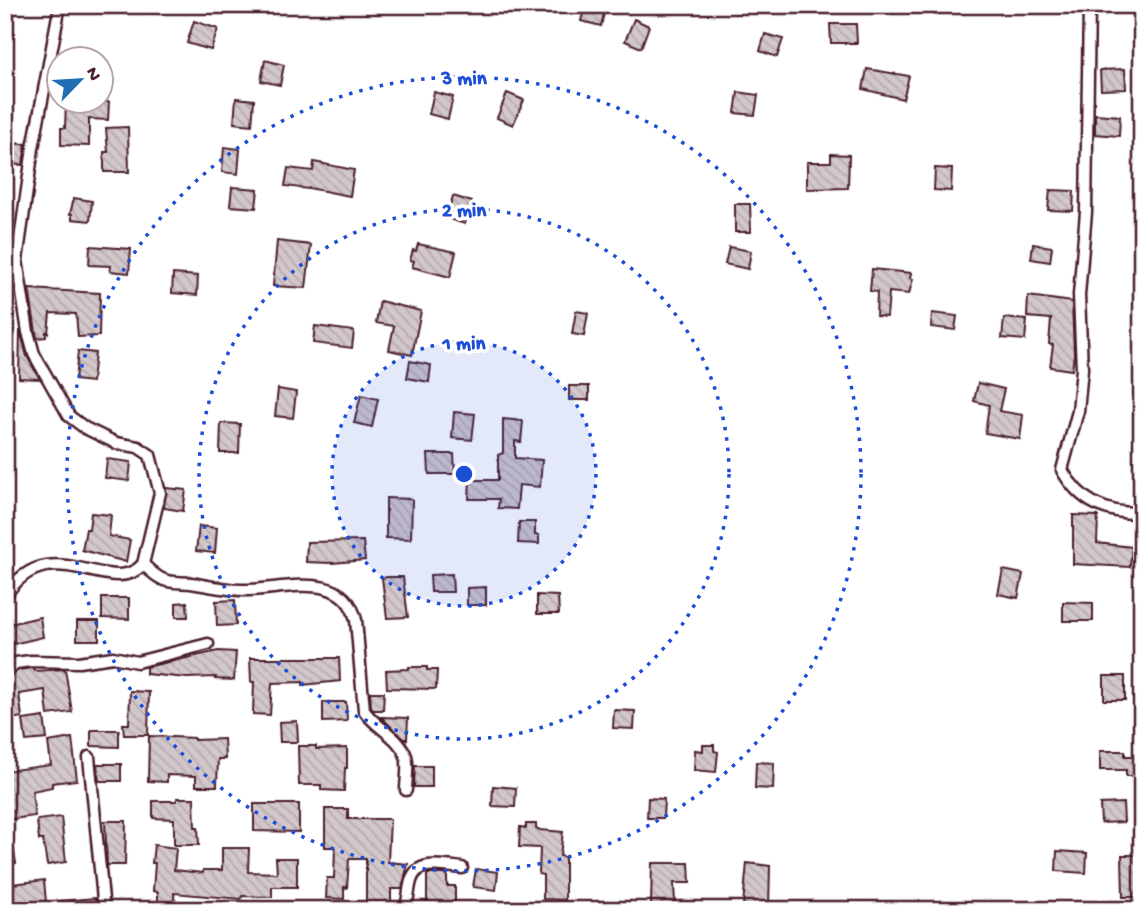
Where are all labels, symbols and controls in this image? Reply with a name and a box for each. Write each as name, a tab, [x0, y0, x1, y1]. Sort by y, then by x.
north arrow	[46, 46, 116, 116]
text: N	[79, 64, 105, 85]
text: 3 min	[440, 68, 488, 93]
text: 2 min	[442, 200, 487, 225]
text: 1 min	[442, 333, 486, 358]
centre of rings	[452, 462, 476, 486]

